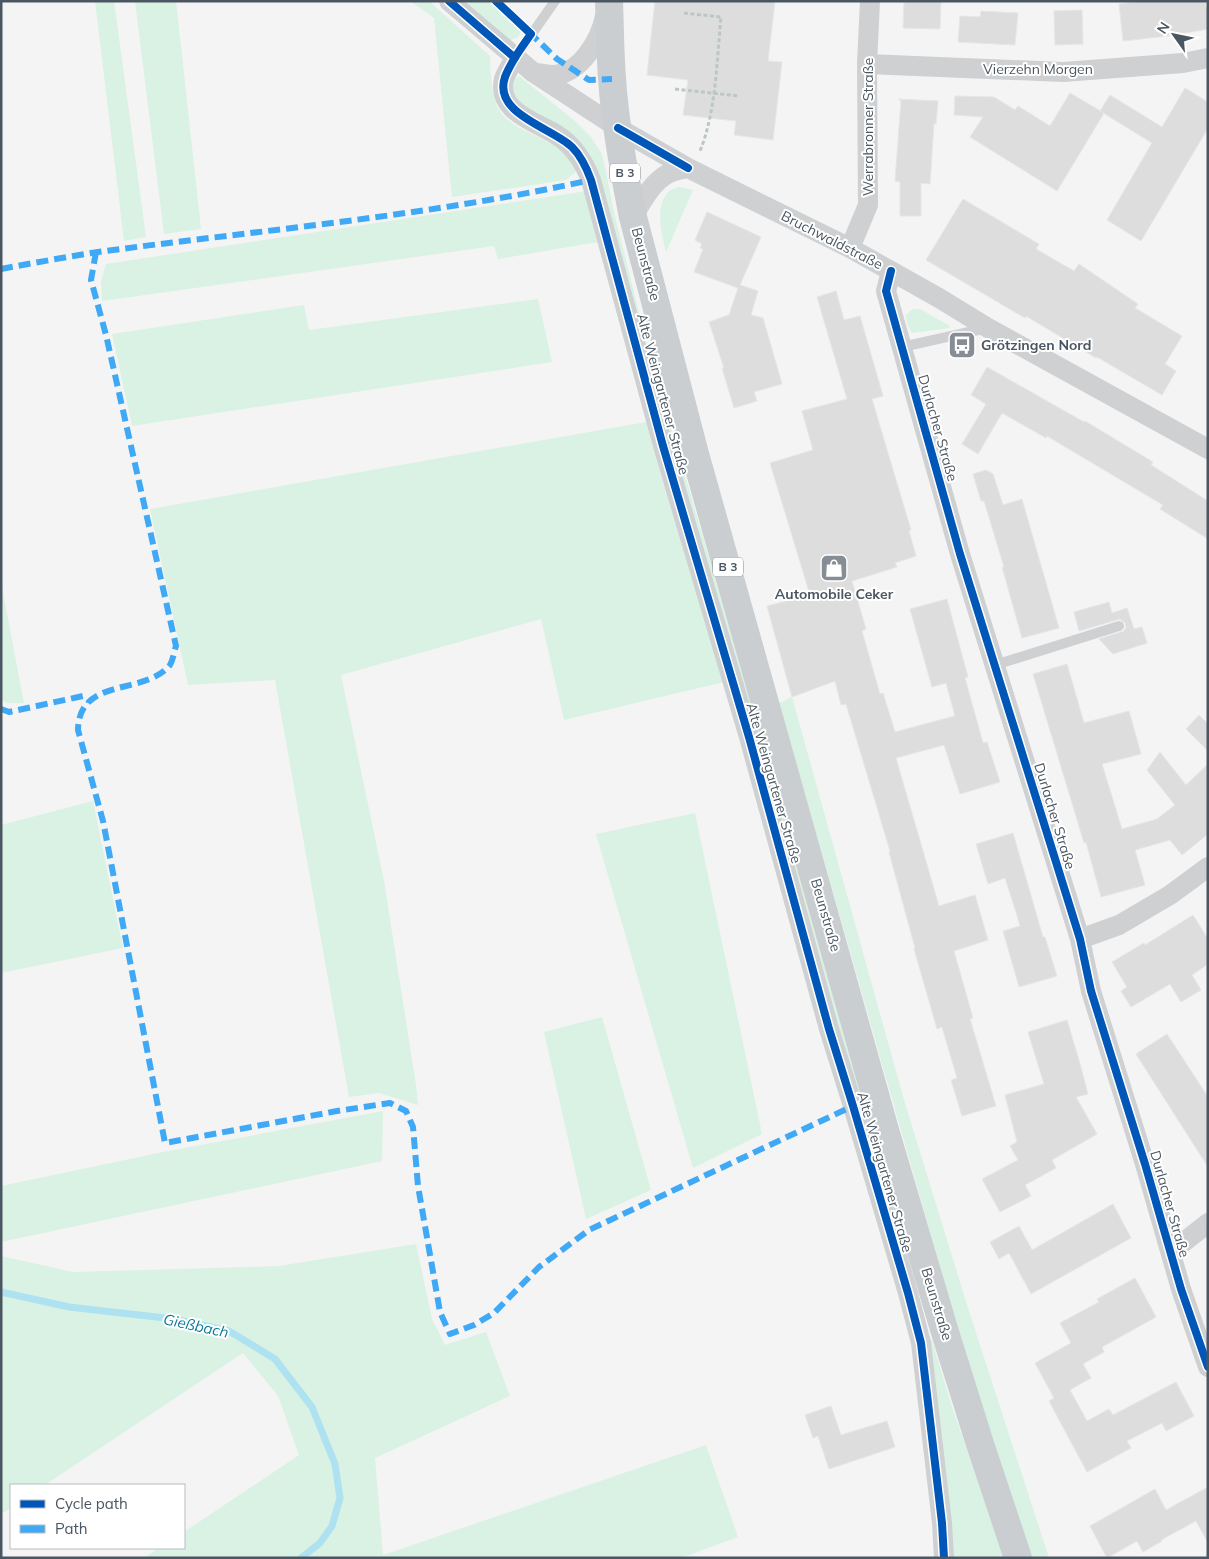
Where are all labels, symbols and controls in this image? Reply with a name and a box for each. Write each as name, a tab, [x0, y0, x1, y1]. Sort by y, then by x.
north arrow	[1149, 10, 1199, 60]
text: N	[1153, 19, 1174, 37]
street label: Werrabronner Straße	[859, 58, 877, 196]
street label: Vierzehn Morgen	[983, 60, 1093, 78]
road number: B 3	[610, 164, 640, 182]
street label: Bruchwaldstraße	[778, 207, 886, 273]
street label: Beunstraße	[628, 225, 664, 303]
street label: Alte Weingartener Straße	[633, 311, 693, 477]
bus stop icon: Grötzingen Nord	[947, 330, 977, 360]
place label: Grötzingen Nord	[981, 336, 1091, 354]
street label: Durlacher Straße	[914, 372, 962, 484]
shop icon: Automobile Ceker	[819, 553, 849, 583]
road number: B 3	[713, 558, 743, 576]
place label: Automobile Ceker	[775, 585, 894, 603]
street label: Alte Weingartener Straße	[742, 701, 806, 865]
street label: Durlacher Straße	[1030, 761, 1080, 871]
street label: Beunstraße	[807, 876, 845, 954]
street label: Alte Weingartener Straße	[853, 1090, 917, 1254]
street label: Durlacher Straße	[1146, 1148, 1194, 1260]
street label: Beunstraße	[917, 1265, 957, 1343]
water label: Gießbach	[162, 1309, 231, 1342]
legend	[10, 1484, 185, 1549]
text: Cycle path	[55, 1494, 128, 1513]
text: Path	[55, 1519, 87, 1538]

